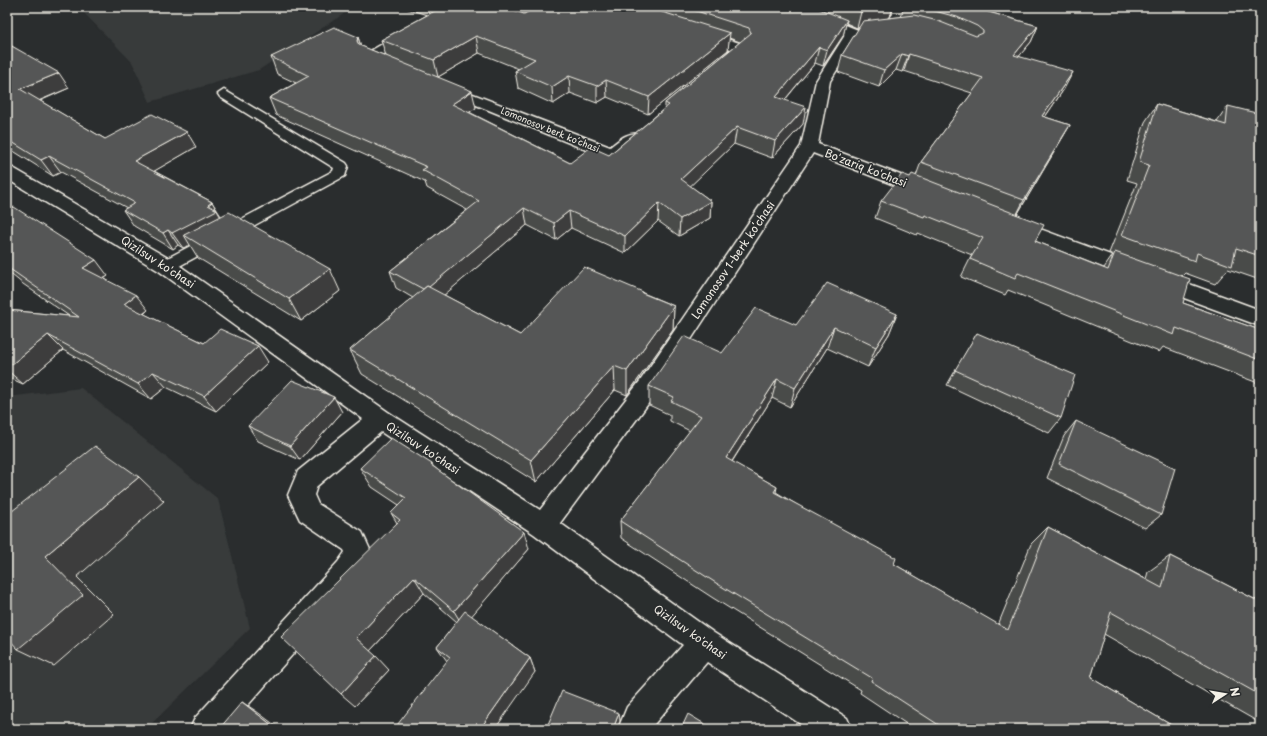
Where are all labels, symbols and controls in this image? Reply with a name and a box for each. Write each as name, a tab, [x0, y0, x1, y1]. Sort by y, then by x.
street label: Lomonosov berk koʻchasi	[499, 103, 602, 155]
street label: Bo'zariq ko'chasi	[823, 144, 910, 191]
street label: Lomonosov 1-berk koʻchasi	[687, 197, 779, 322]
street label: Qizilsuv ko'chasi	[118, 231, 199, 292]
street label: Qizilsuv ko'chasi	[383, 417, 464, 478]
street label: Qizilsuv ko'chasi	[650, 600, 730, 663]
north arrow	[1205, 674, 1245, 714]
text: N	[1226, 686, 1245, 698]

